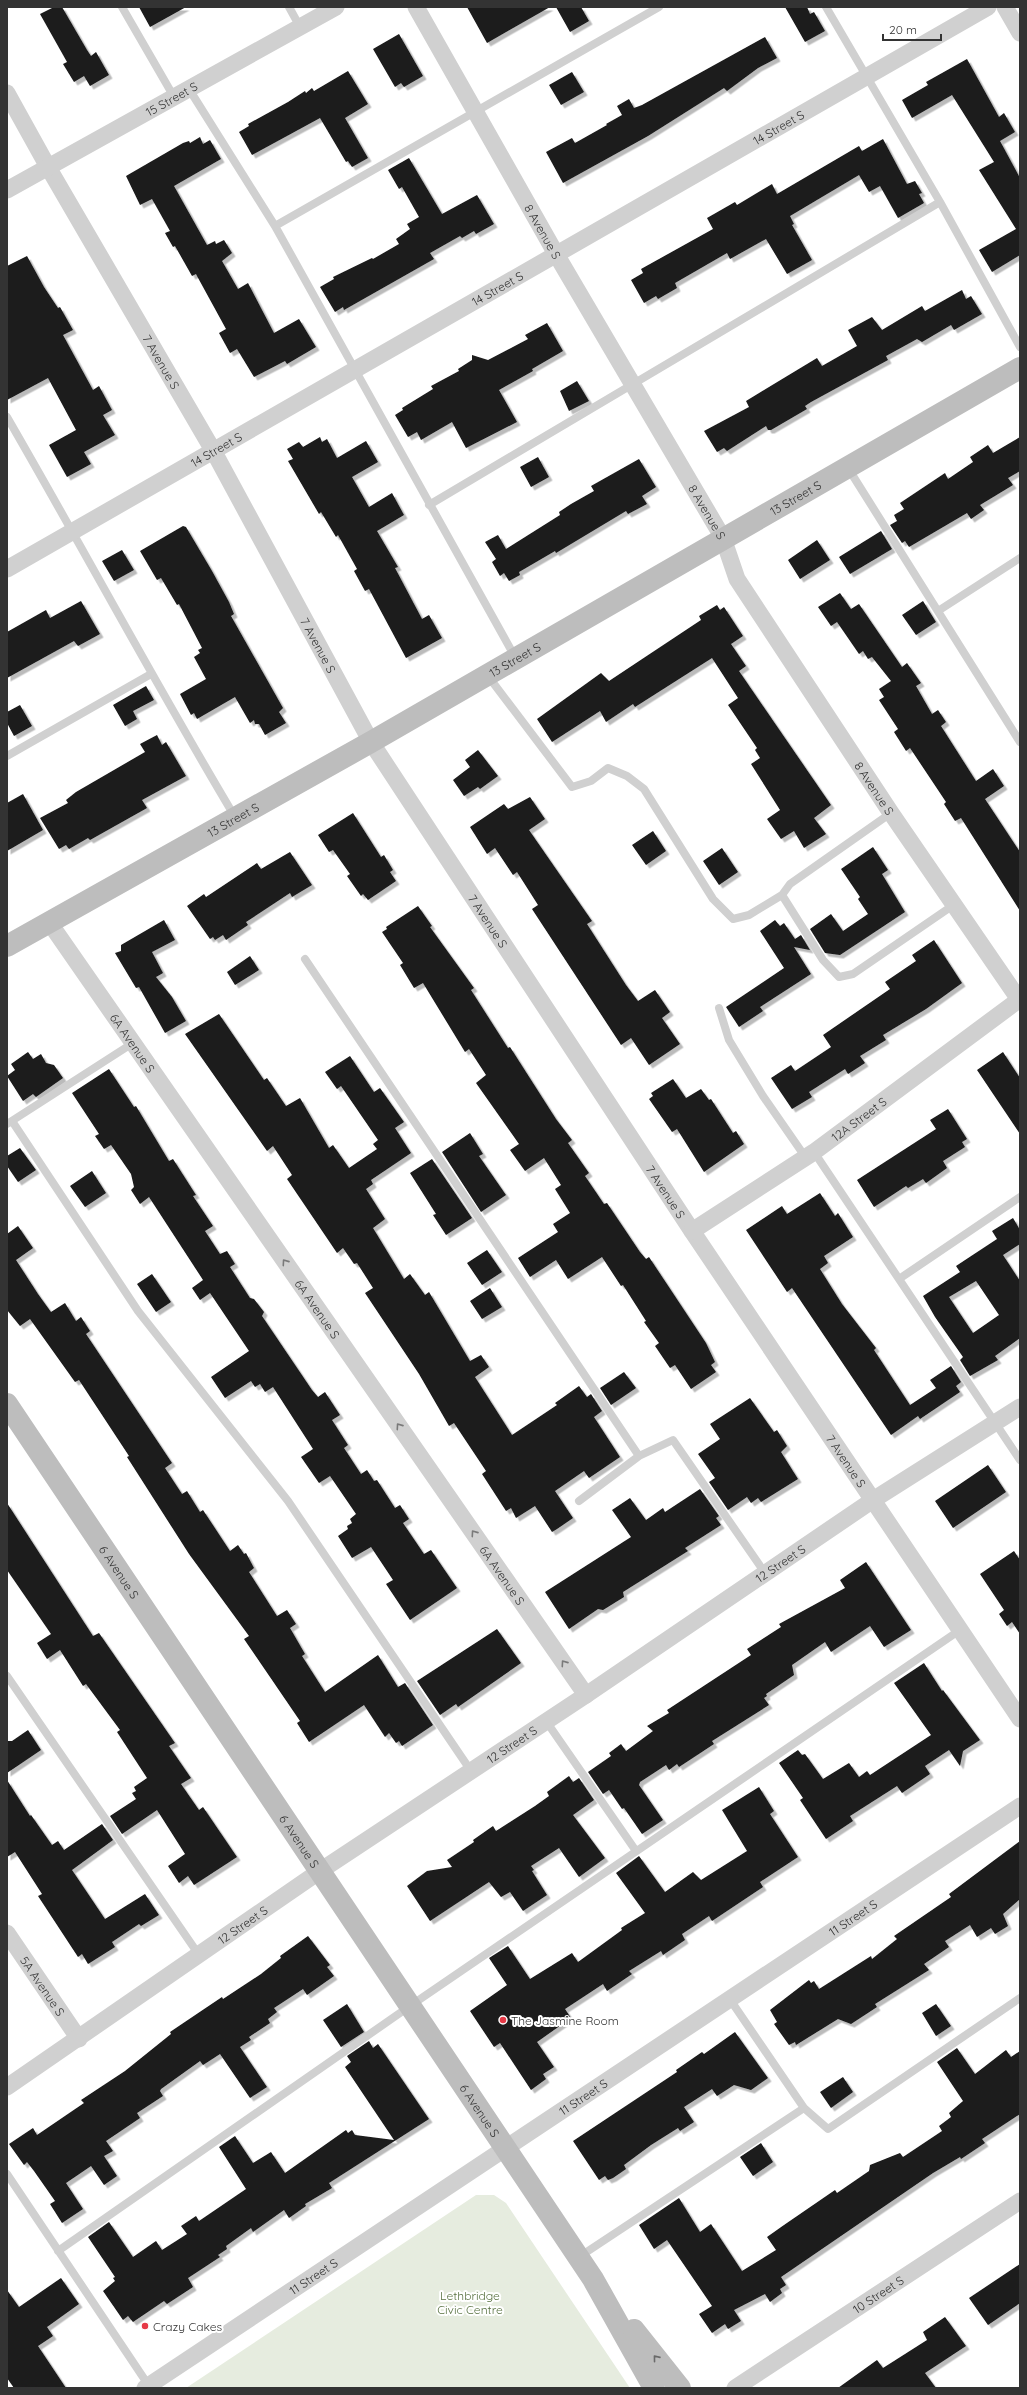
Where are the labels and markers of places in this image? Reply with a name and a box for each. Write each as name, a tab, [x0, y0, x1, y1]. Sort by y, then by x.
place label: The Jasmine Room	[511, 2013, 619, 2028]
marker: The Jasmine Room	[498, 2015, 508, 2025]
place label: Crazy Cakes	[153, 2319, 222, 2334]
marker: Crazy Cakes	[140, 2321, 150, 2331]

